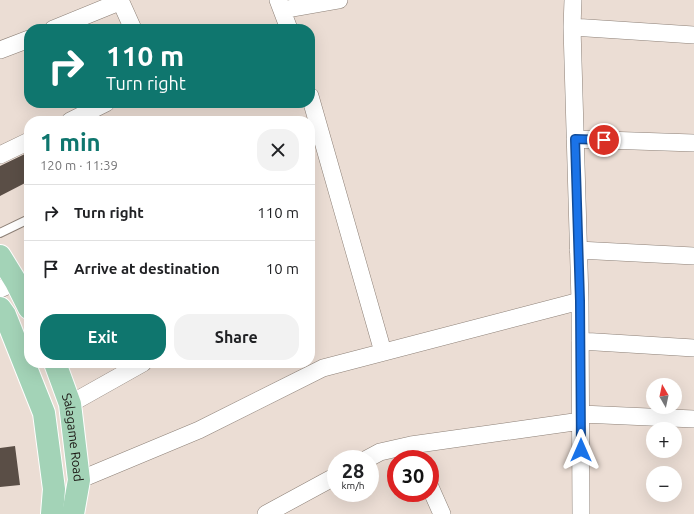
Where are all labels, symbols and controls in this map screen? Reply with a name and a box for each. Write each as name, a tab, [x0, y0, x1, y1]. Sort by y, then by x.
icon: right	[40, 40, 92, 92]
text: 110 m	[106, 40, 184, 71]
text: Turn right	[106, 73, 186, 93]
pin	[587, 123, 621, 157]
text: 1 min	[40, 129, 101, 156]
button: close	[257, 129, 299, 171]
icon: arrive	[593, 129, 615, 151]
text: 120 m · 11:39	[40, 158, 118, 172]
icon: right	[40, 202, 62, 224]
text: Turn right	[74, 204, 144, 221]
text: 110 m	[257, 204, 299, 221]
icon: arrive	[40, 258, 62, 280]
text: Arrive at destination	[74, 260, 220, 277]
text: 10 m	[266, 260, 299, 277]
button: Exit	[40, 314, 166, 360]
button: Share	[174, 314, 299, 360]
north arrow	[646, 378, 682, 414]
map controls	[646, 378, 682, 502]
street label: Salagame Road	[60, 391, 86, 482]
button: +	[646, 422, 682, 458]
position arrow	[560, 429, 602, 471]
speed limit sign: 30	[387, 450, 439, 502]
text: 28	[342, 459, 364, 482]
button: −	[646, 466, 682, 502]
text: km/h	[341, 480, 365, 491]

